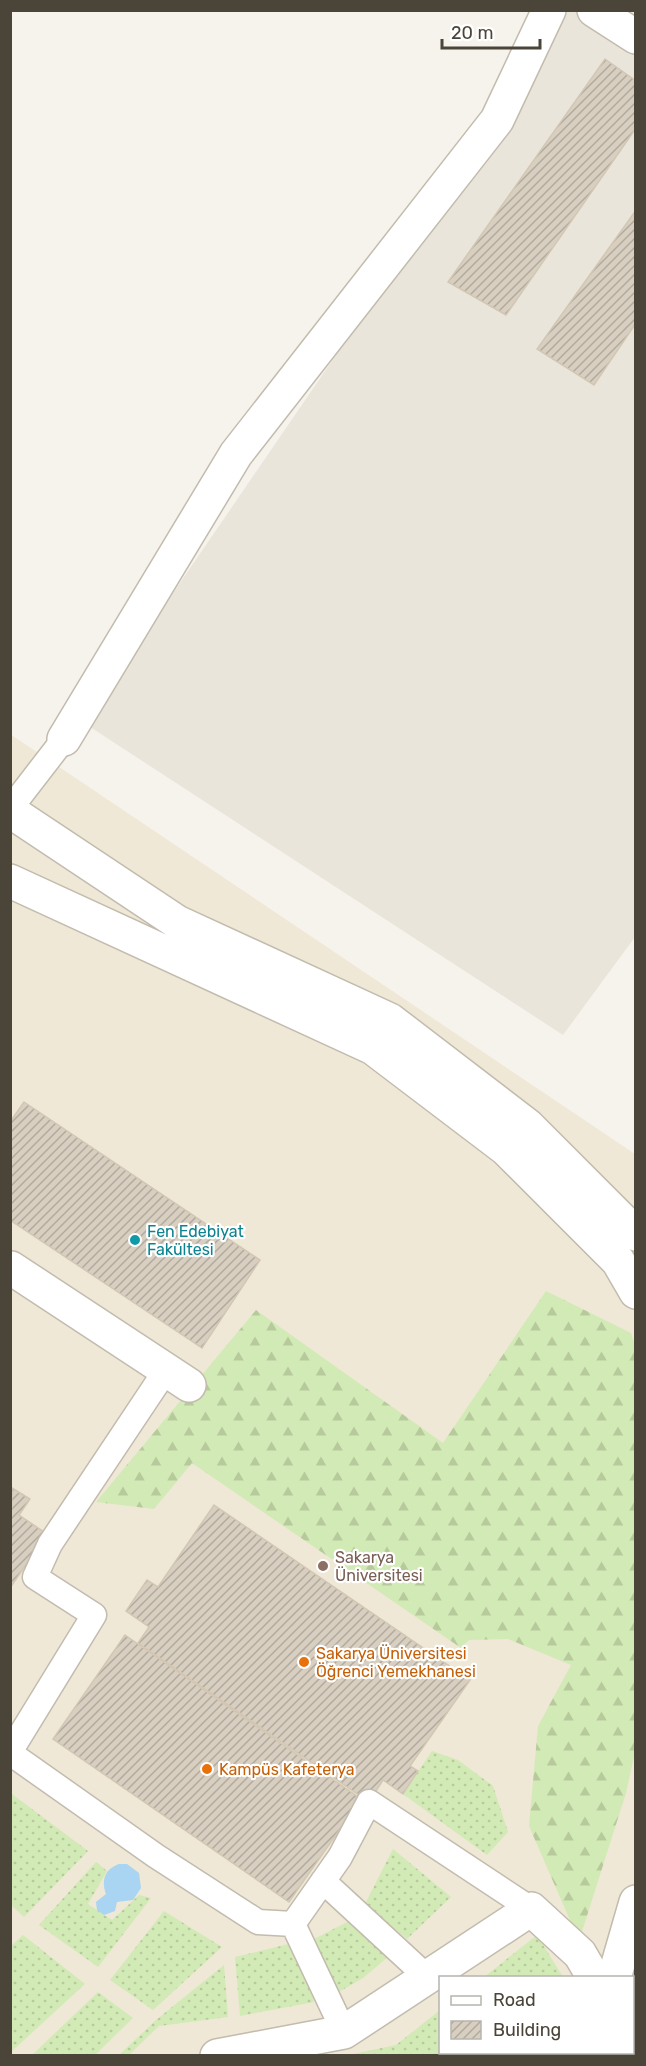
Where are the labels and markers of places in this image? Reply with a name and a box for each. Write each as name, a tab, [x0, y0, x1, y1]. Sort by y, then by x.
place label: Fen Edebiyat Fakültesi	[147, 1222, 244, 1259]
marker: Fen Edebiyat Fakültesi	[128, 1233, 142, 1247]
place label: Sakarya Üniversitesi	[335, 1548, 423, 1585]
marker: Sakarya Üniversitesi	[316, 1559, 330, 1573]
place label: Sakarya Üniversitesi Öğrenci Yemekhanesi	[316, 1644, 476, 1681]
marker: Sakarya Üniversitesi Öğrenci Yemekhanesi	[297, 1655, 311, 1669]
place label: Kampüs Kafeterya	[219, 1760, 355, 1779]
marker: Kampüs Kafeterya	[200, 1762, 214, 1776]

